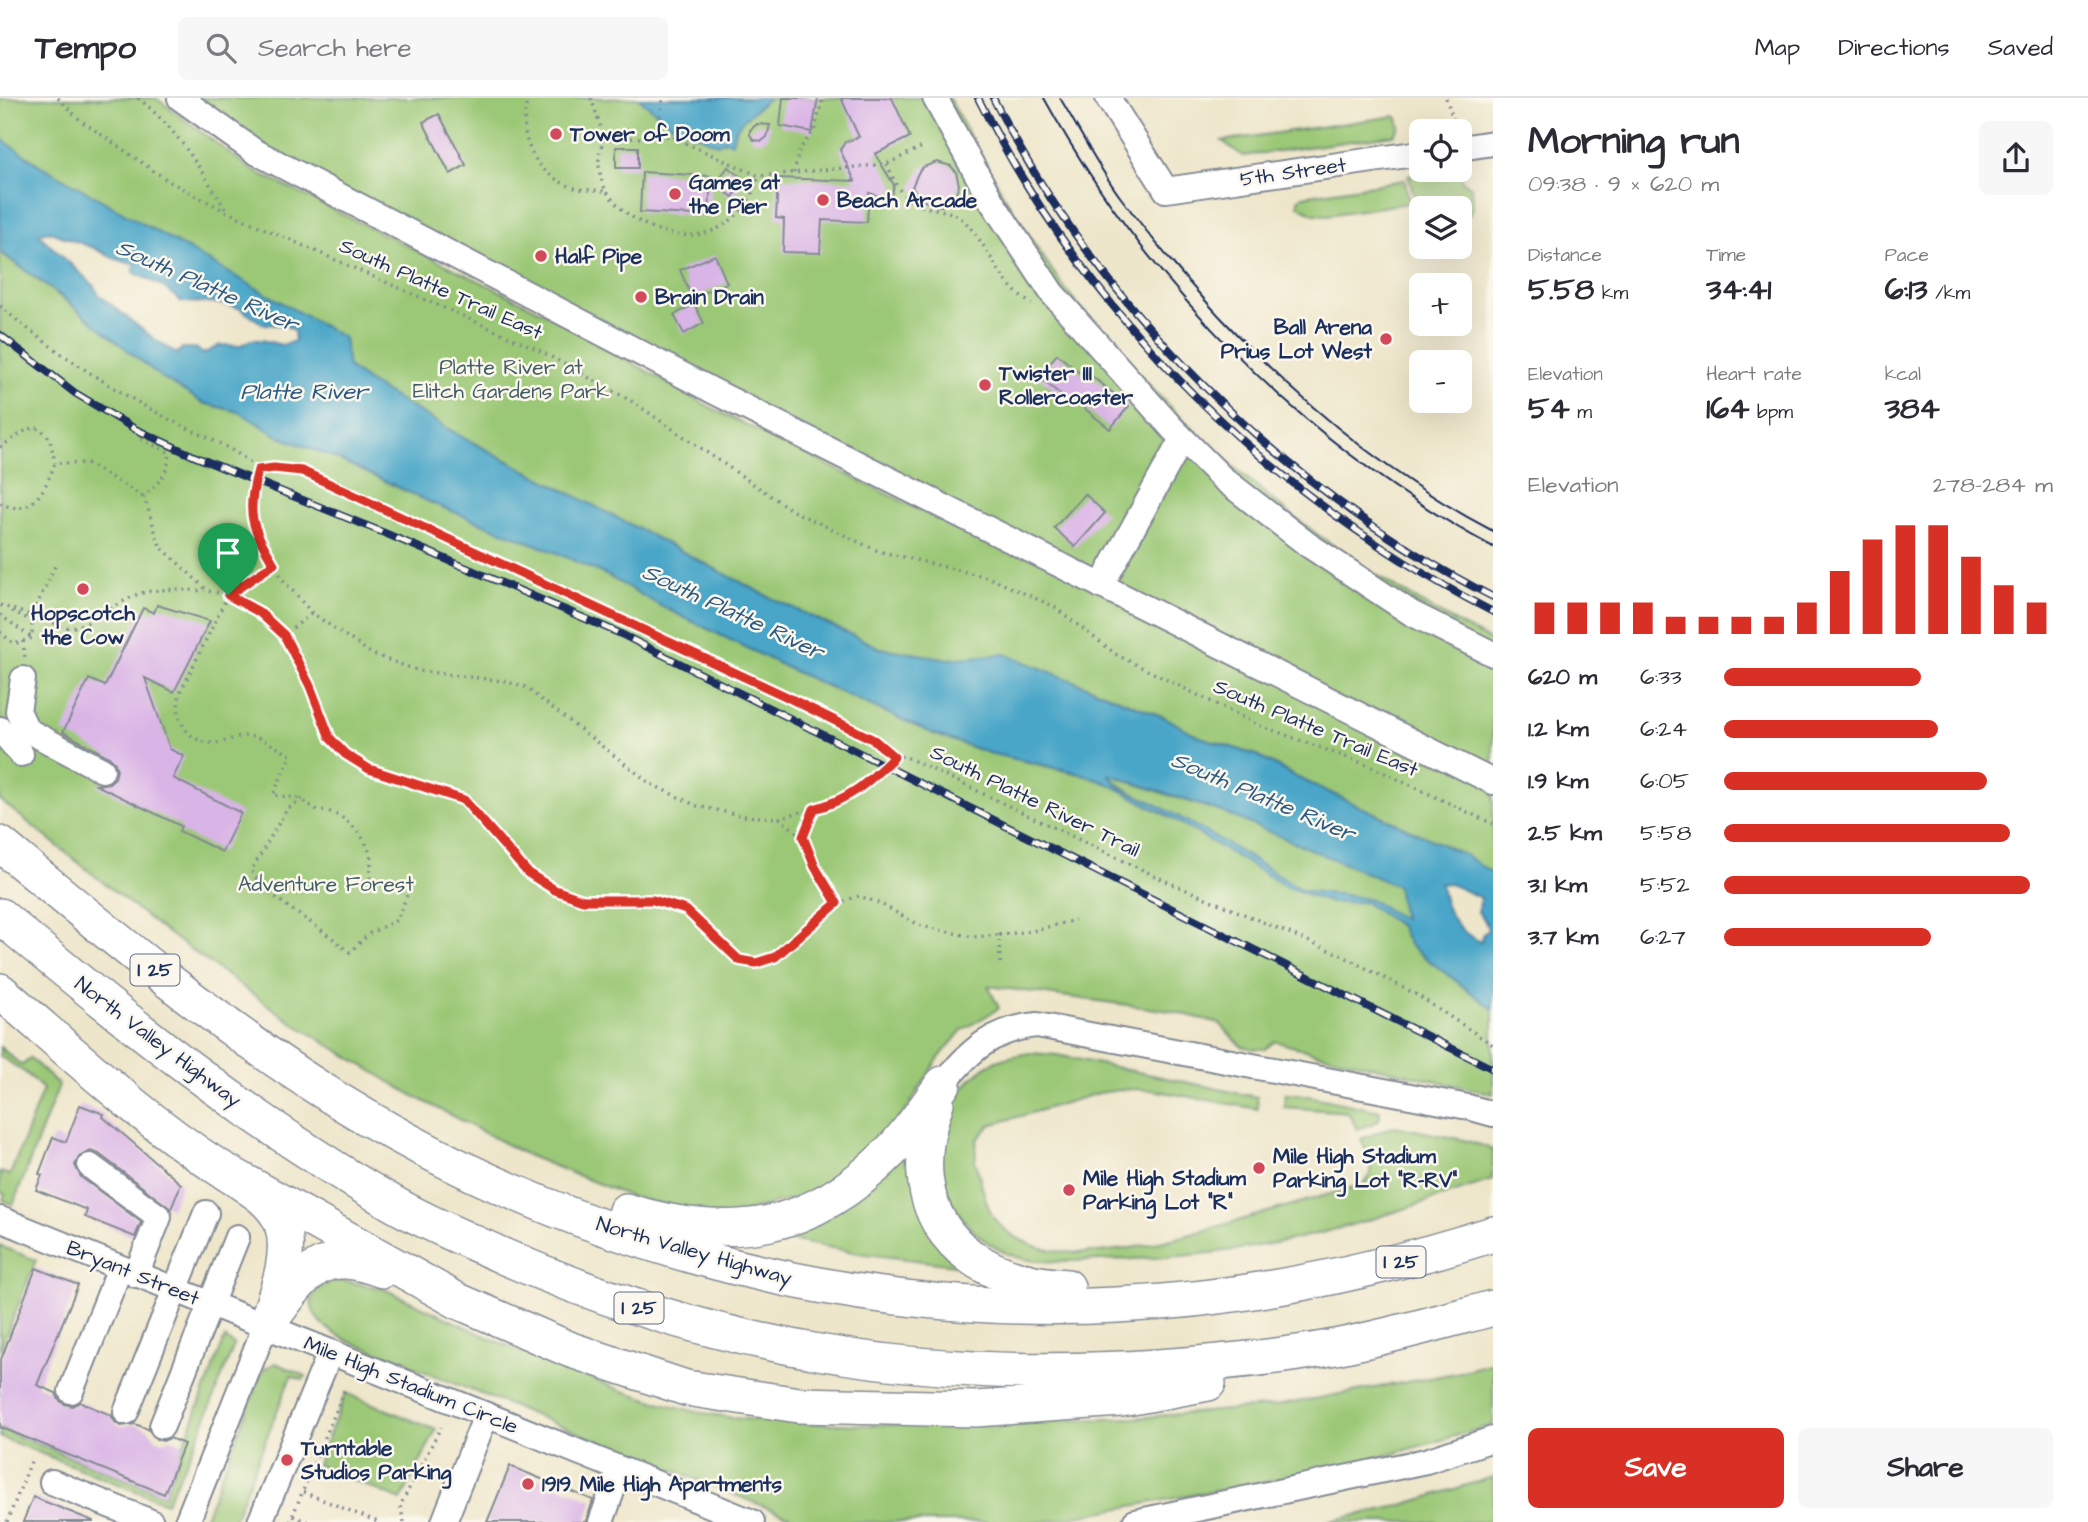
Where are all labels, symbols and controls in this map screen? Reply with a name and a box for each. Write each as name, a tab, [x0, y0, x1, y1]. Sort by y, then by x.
search box	[178, 17, 668, 80]
text: Tempo	[35, 25, 136, 71]
icon: search	[202, 29, 240, 67]
text: Search here	[258, 30, 411, 66]
text: Map	[1755, 31, 1800, 65]
text: Directions	[1838, 31, 1950, 65]
text: Saved	[1988, 31, 2053, 65]
text: Morning run	[1528, 116, 1740, 168]
map controls	[1409, 119, 1472, 413]
button: locate	[1409, 119, 1472, 182]
place label: Tower of Doom	[569, 120, 730, 149]
button: share	[1979, 121, 2053, 195]
marker: Tower of Doom	[548, 126, 564, 142]
street label: 5th Street	[1238, 150, 1348, 194]
place label: Games at the Pier	[688, 168, 781, 221]
text: 09:38 · 9 × 620 m	[1528, 168, 1719, 200]
marker: Games at the Pier	[667, 186, 683, 202]
place label: Beach Arcade	[837, 186, 978, 215]
marker: Beach Arcade	[815, 192, 831, 208]
button: layers	[1409, 196, 1472, 259]
water label: South Platte River	[111, 231, 305, 342]
street label: South Platte Trail East	[335, 231, 548, 347]
place label: Half Pipe	[555, 242, 643, 272]
text: Distance	[1528, 242, 1602, 269]
text: Time	[1706, 242, 1746, 269]
text: Pace	[1885, 242, 1929, 269]
marker: Half Pipe	[533, 248, 549, 264]
text: 5.58	[1528, 269, 1594, 311]
text: 34:41	[1706, 269, 1771, 311]
text: 6:13	[1885, 269, 1928, 311]
button: +	[1409, 273, 1472, 336]
text: km	[1594, 280, 1628, 307]
text: /km	[1928, 280, 1970, 307]
place label: Brain Drain	[655, 283, 764, 312]
marker: Brain Drain	[633, 289, 649, 305]
place label: Ball Arena Prius Lot West	[1221, 313, 1373, 366]
marker: Ball Arena Prius Lot West	[1378, 331, 1394, 347]
button: −	[1409, 350, 1472, 413]
park label: Platte River at Elitch Gardens Park	[413, 353, 609, 406]
place label: Twister III Rollercoaster	[998, 359, 1134, 412]
text: Elevation	[1528, 361, 1603, 388]
text: Heart rate	[1706, 361, 1802, 388]
text: kcal	[1885, 361, 1921, 388]
water label: Platte River	[240, 376, 370, 408]
marker: Twister III Rollercoaster	[977, 377, 993, 393]
text: 54	[1528, 388, 1570, 430]
text: 164	[1706, 388, 1749, 430]
text: 384	[1885, 388, 1940, 430]
text: m	[1570, 399, 1592, 426]
text: bpm	[1749, 399, 1793, 426]
text: Elevation	[1528, 469, 1619, 501]
text: 278–284 m	[1933, 469, 2053, 501]
pin	[198, 523, 258, 595]
icon: arrive	[209, 534, 247, 572]
water label: South Platte River	[637, 556, 831, 669]
marker: Hopscotch the Cow	[75, 581, 91, 597]
place label: Hopscotch the Cow	[31, 599, 136, 652]
text: 620 m	[1528, 661, 1597, 693]
text: 6:33	[1640, 661, 1682, 693]
street label: South Platte Trail East	[1209, 672, 1423, 784]
text: 1.2 km	[1528, 713, 1589, 745]
text: 6:24	[1640, 713, 1687, 745]
street label: South Platte River Trail	[925, 738, 1145, 864]
water label: South Platte River	[1166, 744, 1362, 851]
text: 1.9 km	[1528, 765, 1589, 797]
text: 6:05	[1640, 765, 1689, 797]
text: 2.5 km	[1528, 817, 1602, 849]
text: 5:58	[1640, 817, 1691, 849]
text: 3.1 km	[1528, 869, 1587, 901]
text: 5:52	[1640, 869, 1690, 901]
park label: Adventure Forest	[238, 870, 414, 899]
text: 3.7 km	[1528, 921, 1598, 953]
text: 6:27	[1640, 921, 1686, 953]
road number: I 25	[130, 954, 180, 986]
street label: North Valley Highway	[67, 970, 248, 1116]
place label: Mile High Stadium Parking Lot "R-RV"	[1273, 1142, 1457, 1197]
marker: Mile High Stadium Parking Lot "R-RV"	[1251, 1160, 1267, 1176]
place label: Mile High Stadium Parking Lot "R"	[1083, 1164, 1246, 1219]
marker: Mile High Stadium Parking Lot "R"	[1061, 1182, 1077, 1198]
street label: North Valley Highway	[592, 1209, 796, 1295]
street label: Bryant Street	[61, 1233, 204, 1315]
road number: I 25	[1376, 1246, 1426, 1278]
road number: I 25	[614, 1292, 664, 1324]
street label: Mile High Stadium Circle	[299, 1329, 522, 1443]
button: Save	[1528, 1428, 1784, 1508]
button: Share	[1798, 1428, 2053, 1508]
place label: Turntable Studios Parking	[300, 1434, 452, 1489]
marker: Turntable Studios Parking	[279, 1452, 295, 1468]
place label: 1919 Mile High Apartments	[542, 1470, 782, 1501]
marker: 1919 Mile High Apartments	[520, 1476, 536, 1492]

